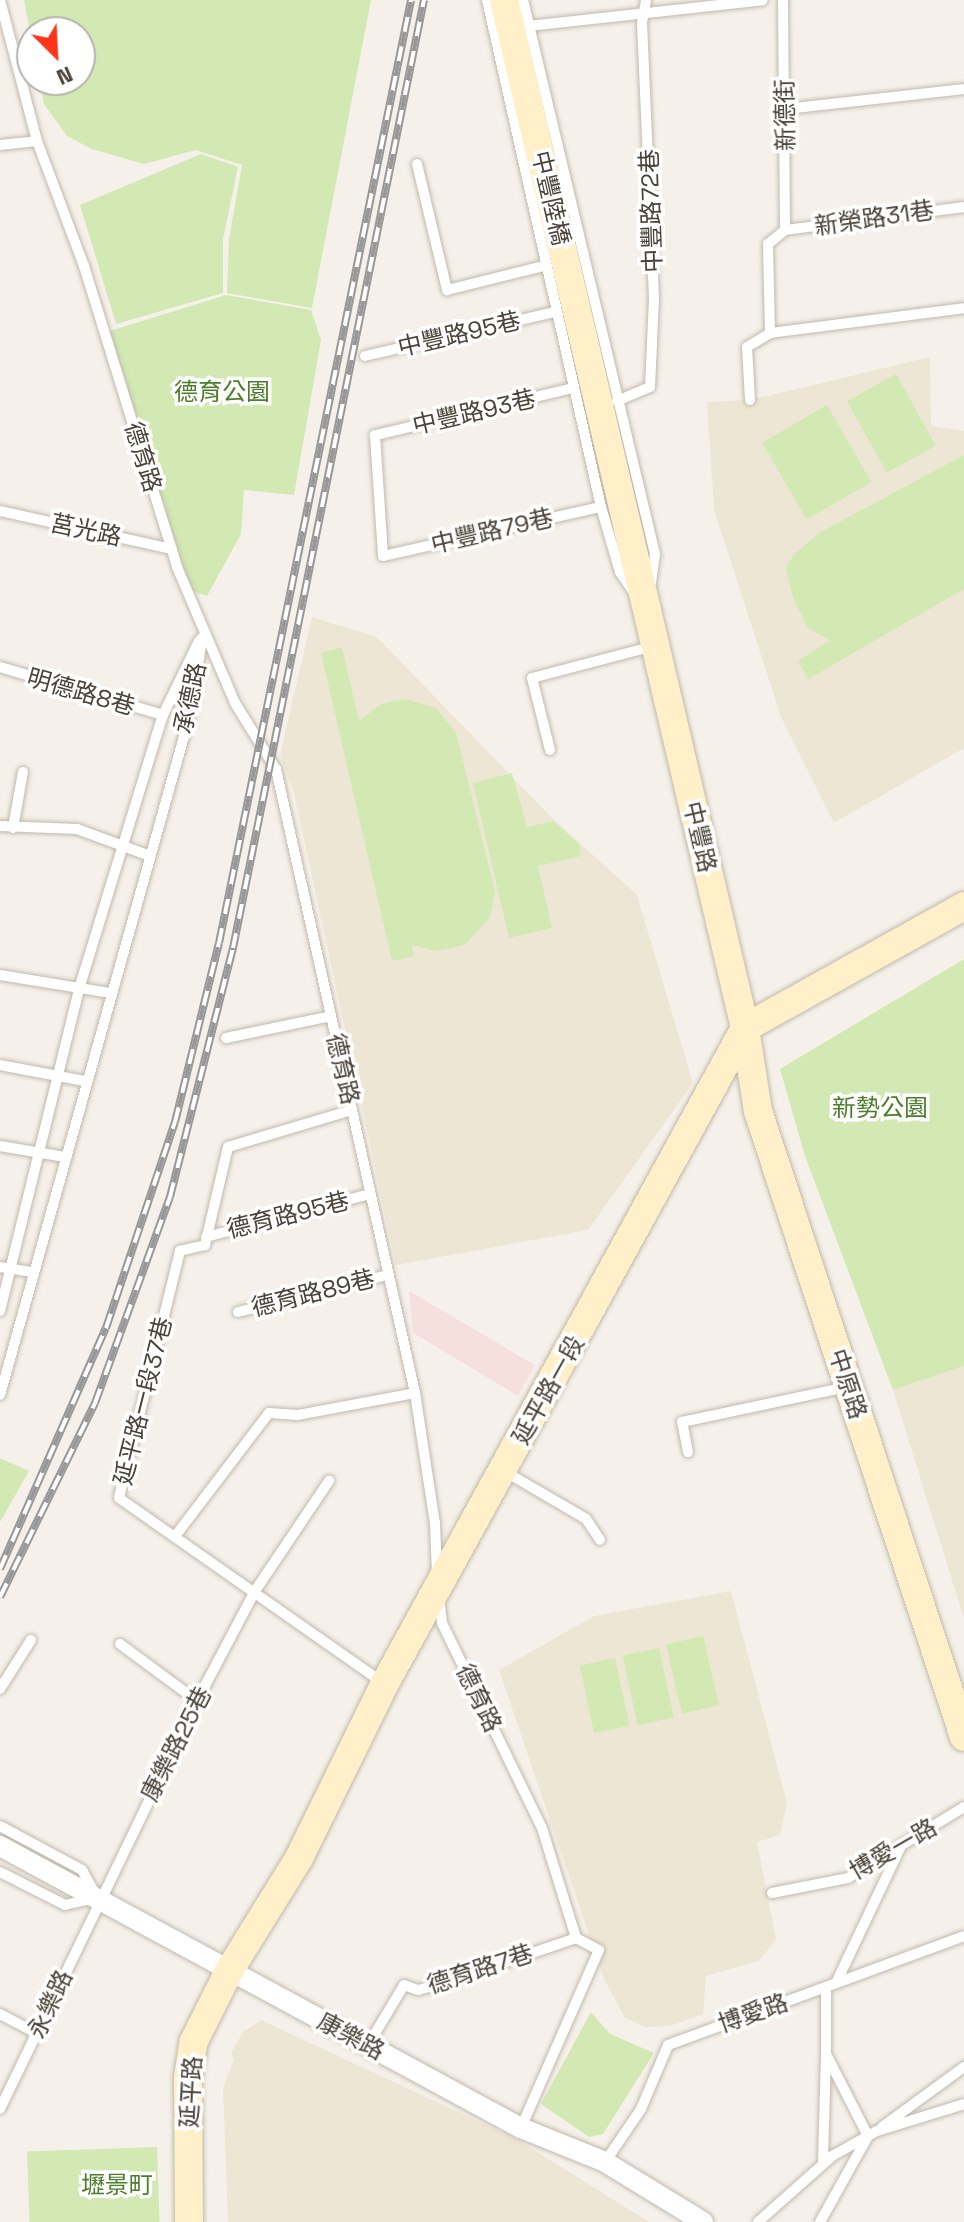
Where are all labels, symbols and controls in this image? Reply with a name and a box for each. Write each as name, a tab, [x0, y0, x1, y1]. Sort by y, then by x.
north arrow	[16, 16, 96, 96]
text: N	[53, 60, 77, 92]
street label: 新德街	[770, 79, 800, 151]
street label: 中豐陸橋	[526, 148, 576, 248]
street label: 中豐路72巷	[634, 149, 668, 273]
street label: 新榮路31巷	[812, 195, 936, 241]
street label: 中豐路95巷	[395, 306, 523, 362]
park label: 德育公園	[174, 378, 270, 406]
street label: 中豐路93巷	[410, 384, 538, 440]
street label: 德育路	[119, 418, 167, 496]
street label: 中豐路79巷	[428, 503, 556, 559]
street label: 莒光路	[48, 508, 124, 552]
street label: 承德路	[168, 660, 212, 736]
street label: 明德路8巷	[24, 663, 138, 721]
street label: 中豐路	[678, 799, 722, 875]
street label: 德育路	[321, 1031, 365, 1107]
park label: 新勢公園	[832, 1094, 928, 1122]
street label: 德育路95巷	[224, 1186, 352, 1244]
street label: 德育路89巷	[249, 1264, 377, 1322]
street label: 延平路一段37巷	[108, 1314, 178, 1488]
street label: 延平路一段	[506, 1331, 590, 1449]
street label: 中原路	[823, 1345, 873, 1423]
street label: 德育路	[450, 1659, 508, 1737]
street label: 康樂路25巷	[135, 1682, 217, 1806]
street label: 博愛一路	[844, 1813, 942, 1885]
street label: 德育路7巷	[423, 1938, 537, 2000]
street label: 永樂路	[22, 1965, 78, 2043]
street label: 博愛路	[714, 1988, 792, 2038]
street label: 康樂路	[312, 2006, 390, 2066]
street label: 延平路	[175, 2055, 207, 2129]
park label: 壢景町	[81, 2171, 153, 2199]

